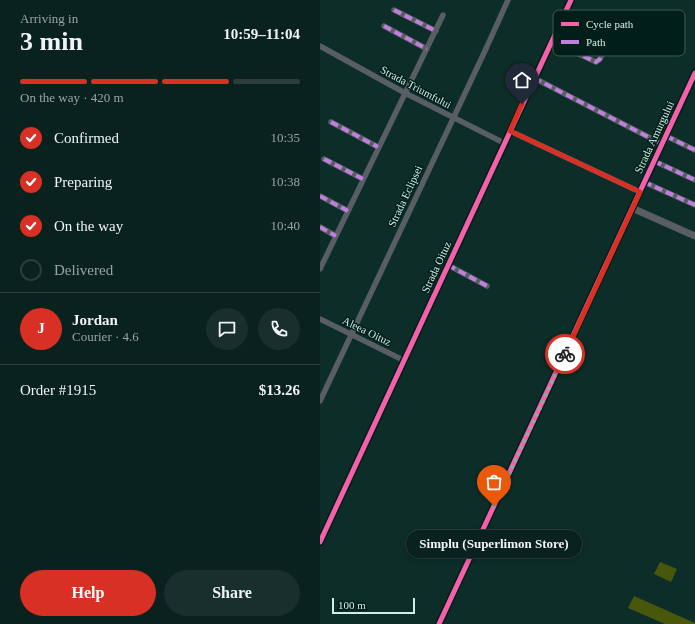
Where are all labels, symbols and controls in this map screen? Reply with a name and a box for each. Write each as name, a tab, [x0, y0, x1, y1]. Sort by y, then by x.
legend	[553, 10, 685, 56]
text: Arriving in	[20, 11, 78, 26]
text: Cycle path	[586, 18, 634, 30]
text: 10:59–11:04	[223, 26, 300, 42]
text: 3 min	[20, 27, 83, 56]
text: Path	[586, 36, 606, 48]
street label: Strada Triumfului	[379, 63, 453, 111]
pin	[505, 63, 539, 104]
icon: home	[511, 69, 533, 91]
text: On the way · 420 m	[20, 90, 124, 105]
street label: Strada Amurgului	[632, 99, 676, 175]
icon: check	[20, 127, 42, 149]
text: Confirmed	[54, 130, 119, 146]
text: 10:35	[270, 130, 300, 145]
street label: Strada Eclipsei	[386, 163, 424, 229]
icon: check	[20, 171, 42, 193]
text: Preparing	[54, 174, 112, 190]
text: 10:38	[270, 174, 300, 189]
icon: check	[20, 215, 42, 237]
text: On the way	[54, 218, 123, 234]
text: 10:40	[270, 218, 300, 233]
street label: Strada Oituz	[419, 239, 453, 295]
text: Delivered	[54, 262, 113, 278]
button: chat	[206, 308, 248, 350]
button: phone	[258, 308, 300, 350]
text: Jordan	[72, 312, 118, 328]
street label: Aleea Oituz	[341, 314, 393, 348]
text: J	[37, 320, 45, 336]
text: Courier · 4.6	[72, 329, 139, 344]
courier	[545, 334, 585, 374]
icon: bike	[554, 343, 576, 365]
text: Order #1915	[20, 382, 96, 398]
text: $13.26	[259, 382, 300, 398]
pin	[477, 465, 511, 506]
icon: bag	[483, 471, 505, 493]
callout: Simplu (Superlimon Store)	[406, 530, 582, 558]
text: Simplu (Superlimon Store)	[419, 536, 569, 551]
button: Help	[20, 570, 156, 616]
button: Share	[164, 570, 300, 616]
scale bar	[332, 596, 415, 615]
text: 100 m	[338, 599, 366, 611]

